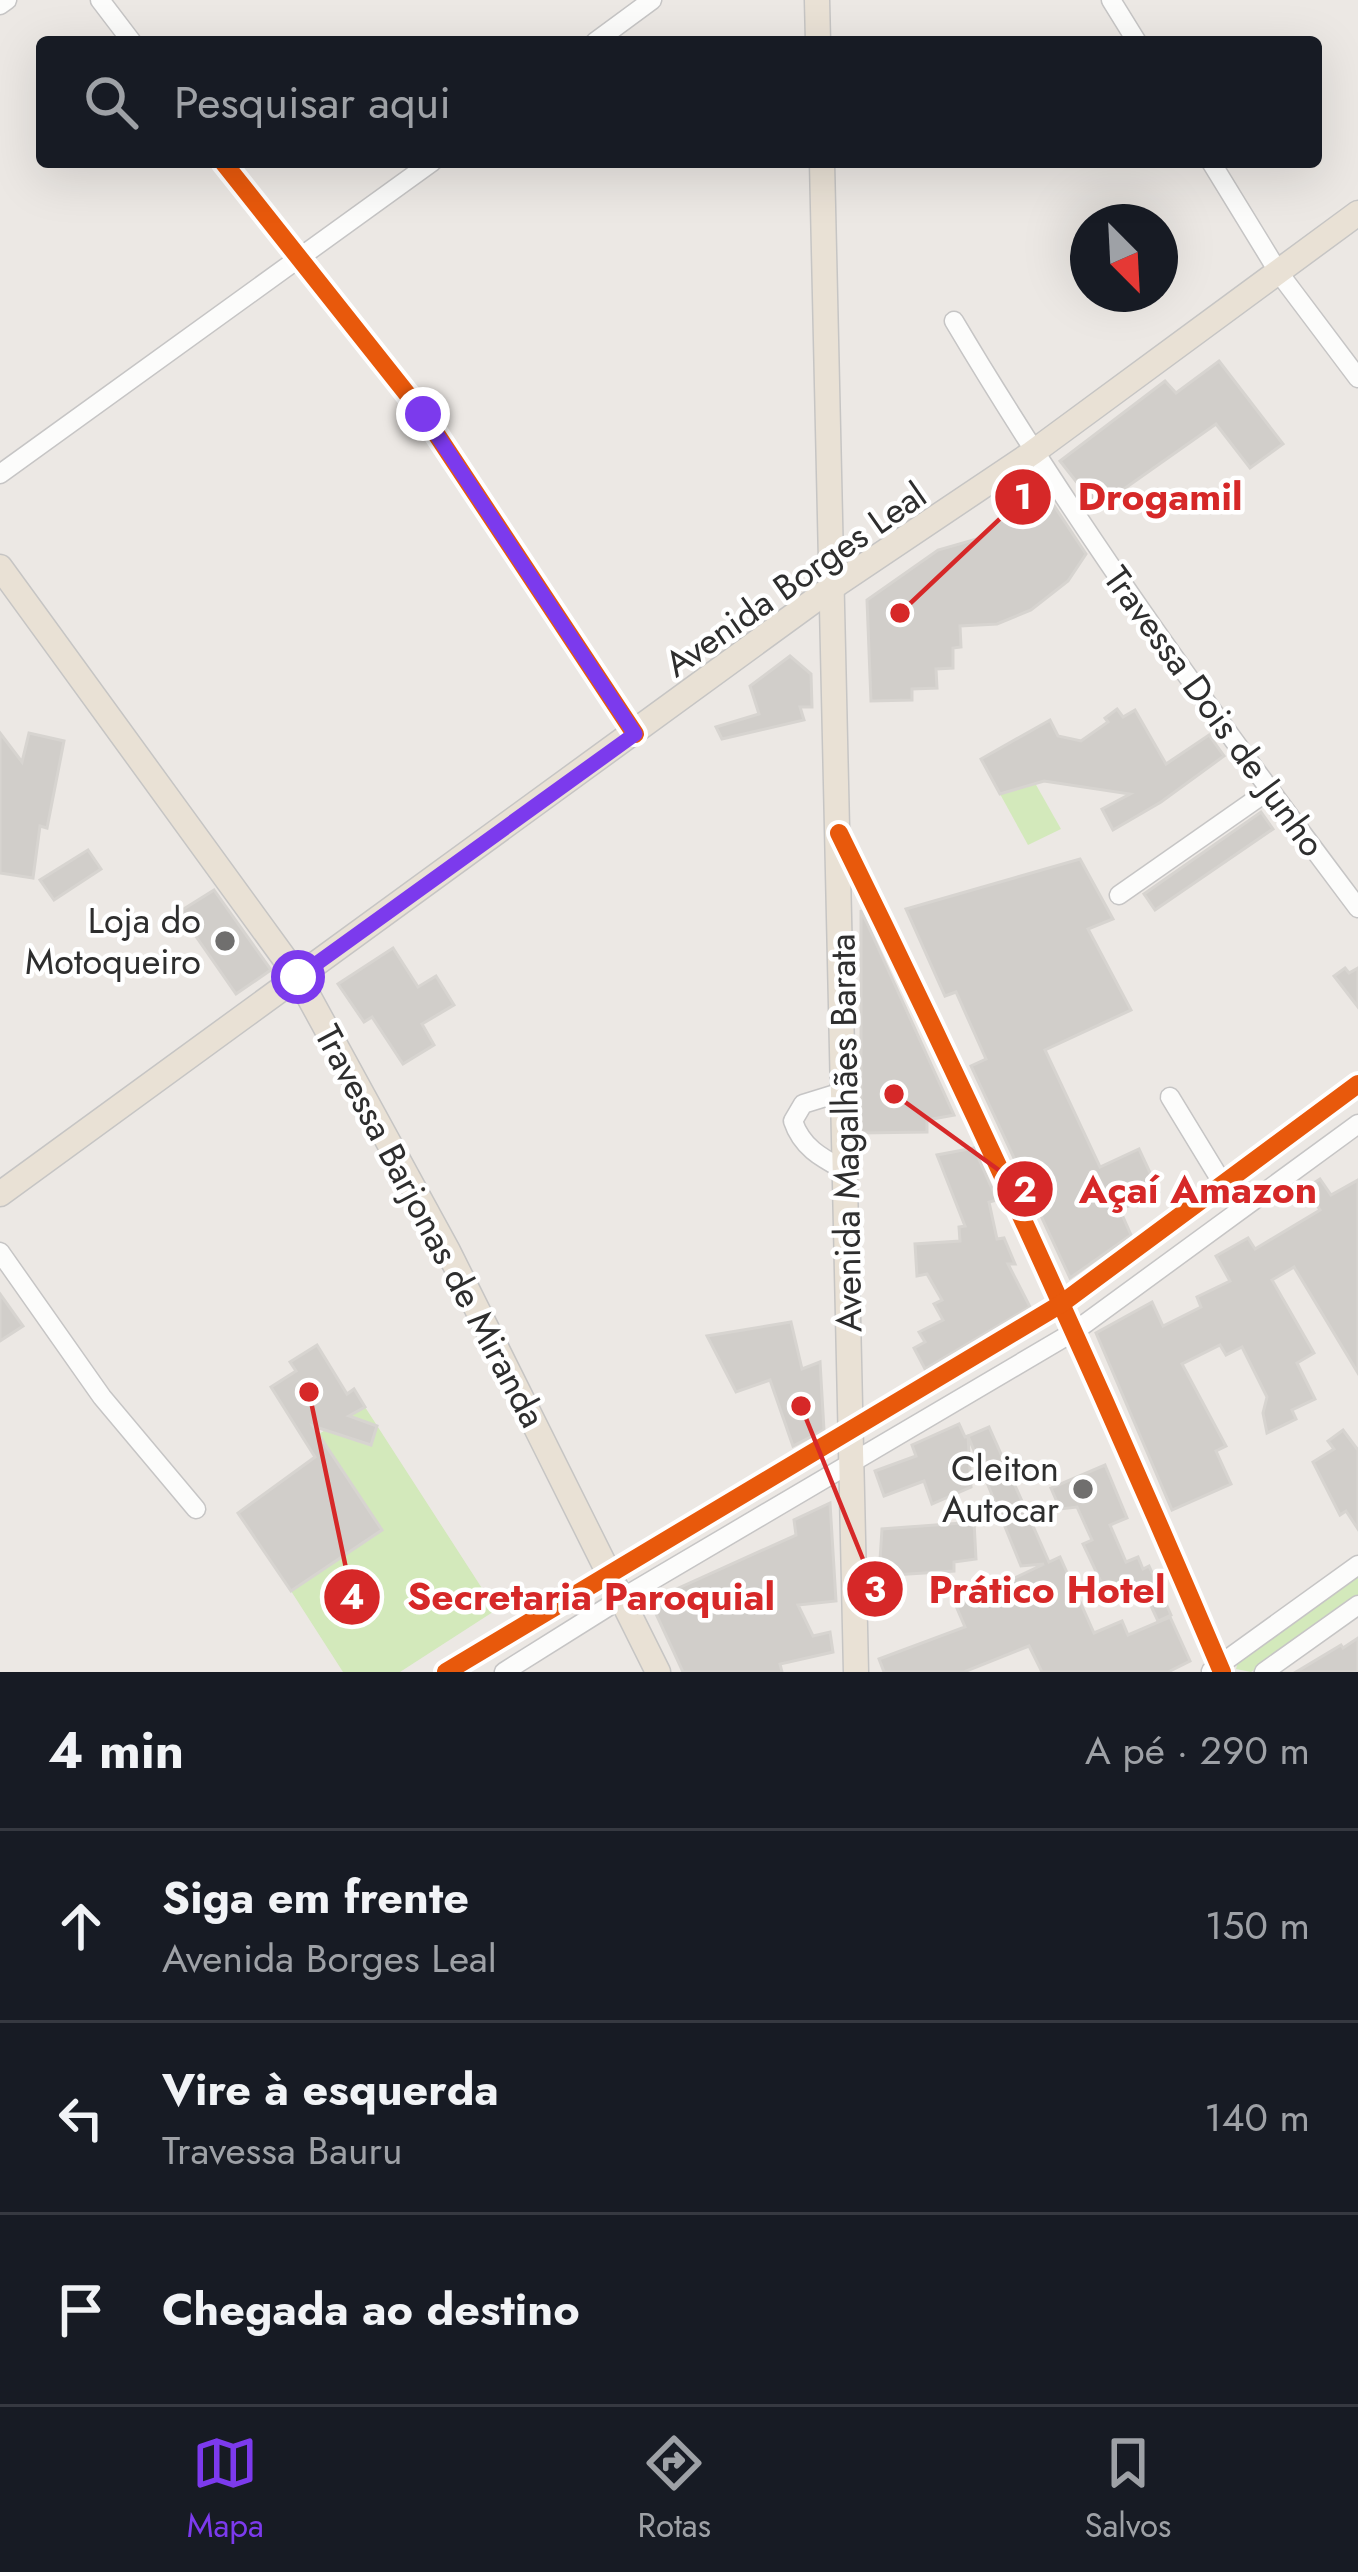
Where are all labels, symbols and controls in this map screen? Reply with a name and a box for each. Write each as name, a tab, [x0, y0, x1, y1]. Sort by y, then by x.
search box	[36, 36, 1322, 168]
icon: search	[78, 69, 144, 135]
text: Pesquisar aqui	[174, 70, 451, 135]
north arrow	[1070, 204, 1178, 312]
route end	[396, 387, 450, 441]
callout: Drogamil	[993, 459, 1266, 534]
text: Drogamil	[1077, 468, 1243, 525]
street label: Avenida Borges Leal	[654, 469, 936, 689]
text: 1	[1014, 470, 1032, 522]
street label: Travessa Dois de Junho	[1092, 555, 1338, 867]
place label: Loja do Motoqueiro	[25, 894, 201, 987]
marker: Loja do Motoqueiro	[212, 928, 238, 954]
street label: Avenida Magalhães Barata	[816, 933, 874, 1333]
route start	[271, 950, 325, 1004]
street label: Travessa Barjonas de Miranda	[303, 1016, 559, 1436]
callout: Açaí Amazon	[995, 1152, 1341, 1227]
text: Açaí Amazon	[1078, 1161, 1317, 1218]
text: 2	[1013, 1163, 1037, 1215]
place label: Cleiton Autocar	[942, 1442, 1060, 1535]
marker: Cleiton Autocar	[1070, 1476, 1096, 1502]
callout: Prático Hotel	[845, 1551, 1190, 1626]
callout: Secretaria Paroquial	[322, 1559, 799, 1634]
text: Prático Hotel	[929, 1561, 1165, 1618]
text: 3	[864, 1563, 886, 1615]
text: Secretaria Paroquial	[407, 1568, 775, 1625]
text: 4	[339, 1570, 365, 1622]
text: 4 min	[48, 1713, 184, 1787]
text: A pé · 290 m	[1085, 1722, 1310, 1779]
text: Siga em frente	[162, 1865, 469, 1930]
icon: ahead	[48, 1893, 114, 1959]
text: 150 m	[1205, 1897, 1310, 1954]
text: Avenida Borges Leal	[162, 1930, 497, 1987]
text: Vire à esquerda	[162, 2057, 499, 2122]
icon: left	[48, 2085, 114, 2151]
text: 140 m	[1204, 2089, 1310, 2146]
text: Travessa Bauru	[162, 2122, 402, 2179]
icon: arrive	[48, 2277, 114, 2343]
text: Chegada ao destino	[162, 2277, 580, 2342]
tab: Mapa	[187, 2430, 264, 2549]
tab: Rotas	[637, 2430, 711, 2549]
tab: Salvos	[1084, 2430, 1171, 2549]

